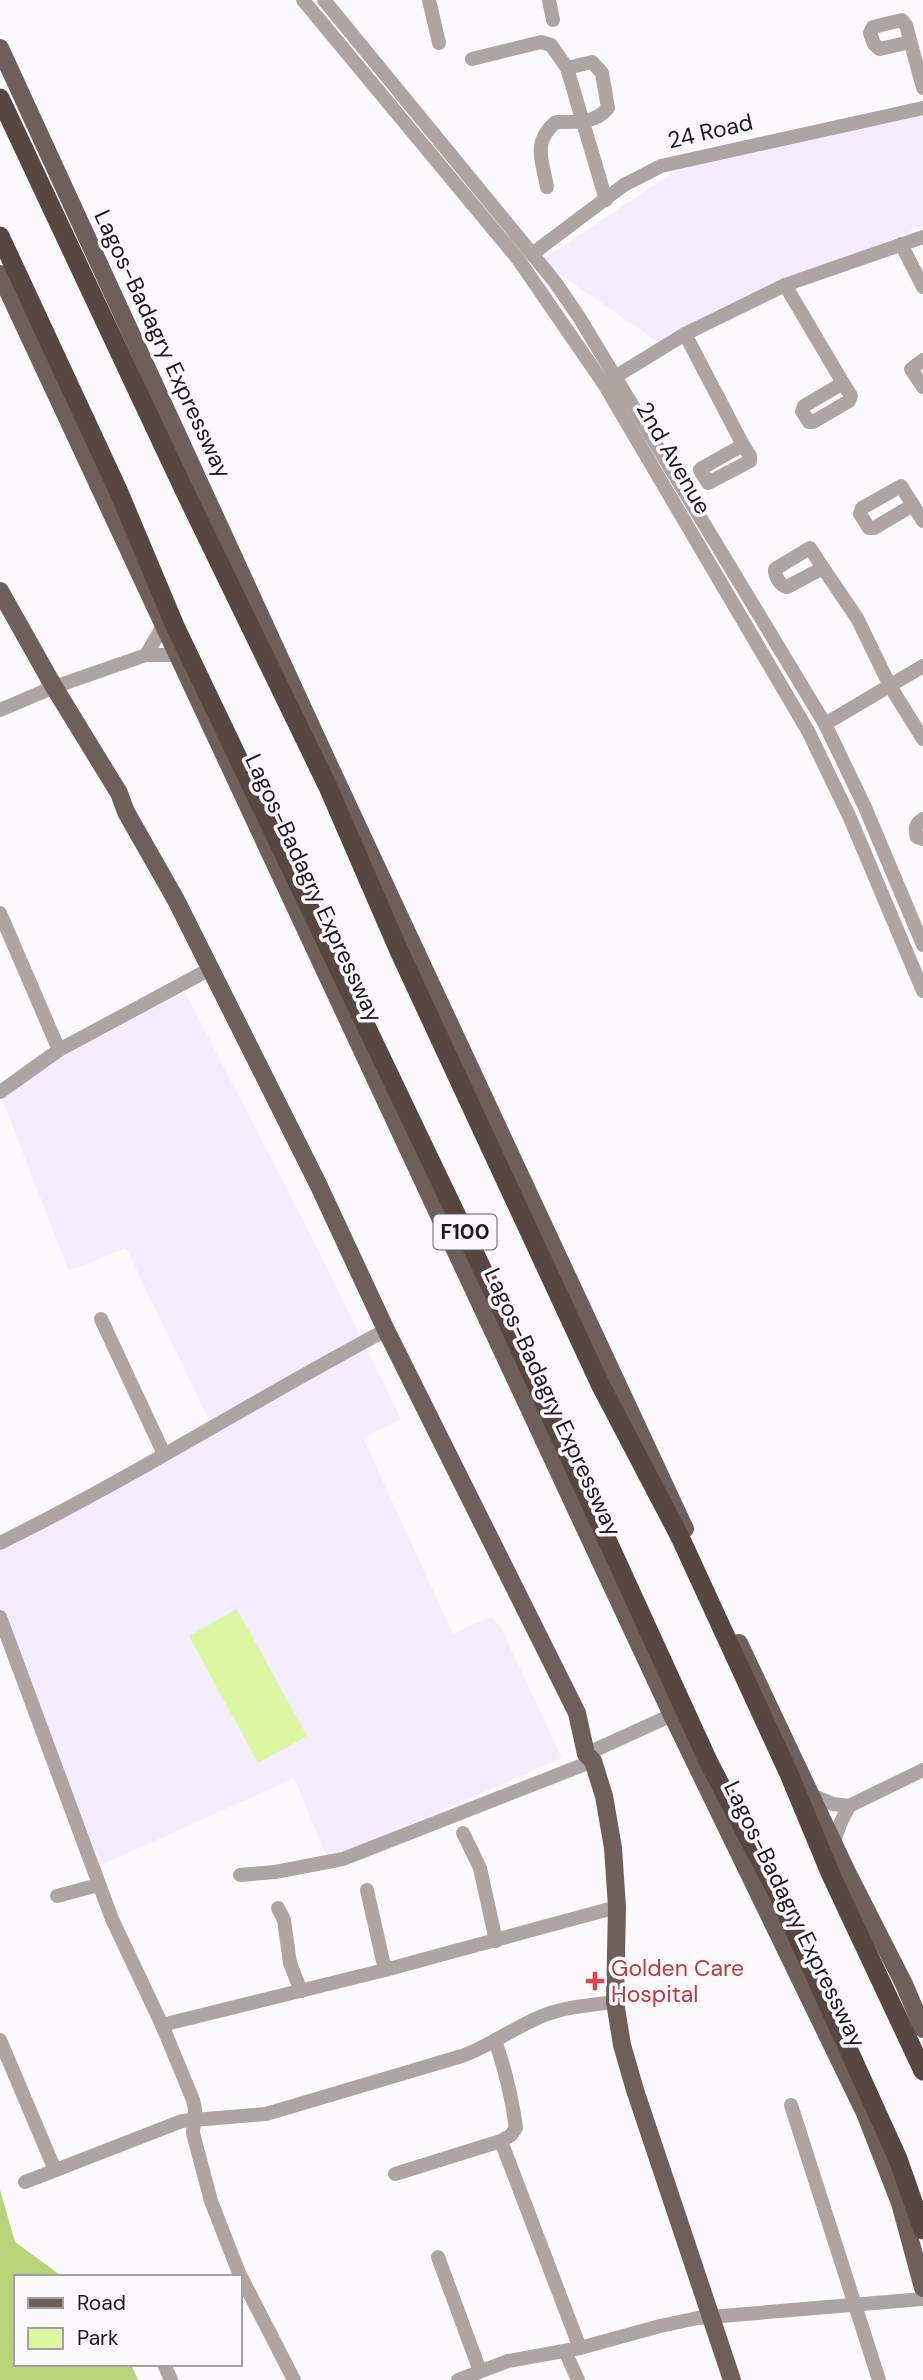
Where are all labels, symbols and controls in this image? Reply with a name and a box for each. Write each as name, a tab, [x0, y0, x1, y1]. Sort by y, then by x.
street label: 24 Road	[664, 107, 756, 155]
street label: Lagos-Badagry Expressway	[88, 205, 239, 483]
street label: 2nd Avenue	[630, 396, 718, 520]
street label: Lagos-Badagry Expressway	[239, 749, 390, 1027]
road number: F100	[434, 1214, 496, 1250]
street label: Lagos-Badagry Expressway	[478, 1263, 629, 1541]
street label: Lagos-Badagry Expressway	[717, 1776, 873, 2052]
place label: Golden Care Hospital	[611, 1953, 744, 2009]
marker: Golden Care Hospital	[585, 1971, 605, 1991]
legend	[14, 2275, 242, 2366]
text: Road	[77, 2289, 126, 2317]
text: Park	[77, 2324, 119, 2352]

